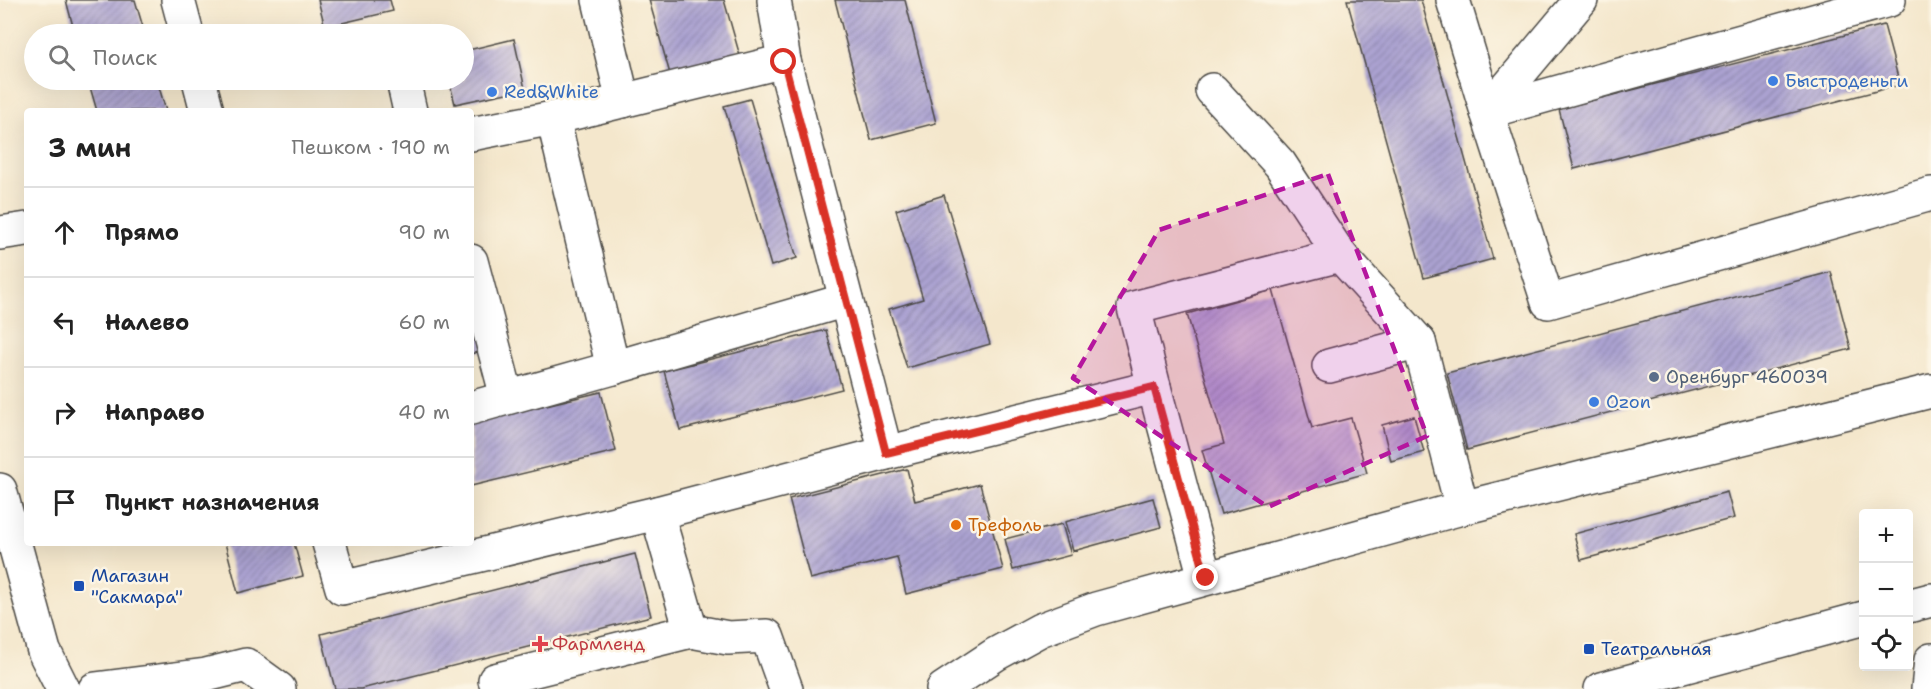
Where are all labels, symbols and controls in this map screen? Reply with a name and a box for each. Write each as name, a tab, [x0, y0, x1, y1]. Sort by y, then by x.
search box	[24, 24, 474, 90]
icon: search	[45, 41, 78, 74]
text: Поиск	[93, 43, 157, 72]
route start	[770, 48, 796, 74]
place label: Быстроденьги	[1785, 69, 1908, 93]
marker: Быстроденьги	[1766, 74, 1780, 88]
place label: Red&White	[504, 80, 599, 104]
marker: Red&White	[485, 85, 499, 99]
text: 3 мин	[48, 130, 131, 165]
text: Пешком · 190 m	[292, 134, 450, 160]
icon: ahead	[48, 216, 81, 249]
text: Прямо	[105, 218, 179, 247]
text: 90 m	[398, 219, 450, 245]
icon: left	[48, 306, 81, 339]
text: Налево	[105, 308, 189, 337]
text: 60 m	[398, 309, 450, 335]
place label: Оренбург 460039	[1666, 365, 1828, 389]
marker: Оренбург 460039	[1647, 370, 1661, 384]
place label: Ozon	[1606, 390, 1651, 414]
marker: Ozon	[1587, 395, 1601, 409]
icon: right	[48, 396, 81, 429]
text: Направо	[105, 398, 205, 427]
text: 40 m	[398, 399, 450, 425]
icon: arrive	[48, 486, 81, 519]
text: Пункт назначения	[105, 488, 319, 517]
map controls	[1859, 509, 1913, 671]
button: +	[1859, 509, 1913, 563]
place label: Трефоль	[968, 513, 1042, 537]
marker: Трефоль	[949, 518, 963, 532]
button: −	[1859, 563, 1913, 617]
place label: Магазин "Сакмара"	[91, 564, 183, 609]
route end	[1192, 564, 1218, 590]
marker: Магазин "Сакмара"	[72, 579, 86, 593]
button: locate	[1859, 617, 1913, 671]
place label: Фармленд	[552, 632, 646, 656]
marker: Фармленд	[533, 637, 547, 651]
place label: Театральная	[1601, 637, 1712, 661]
marker: Театральная	[1582, 642, 1596, 656]

